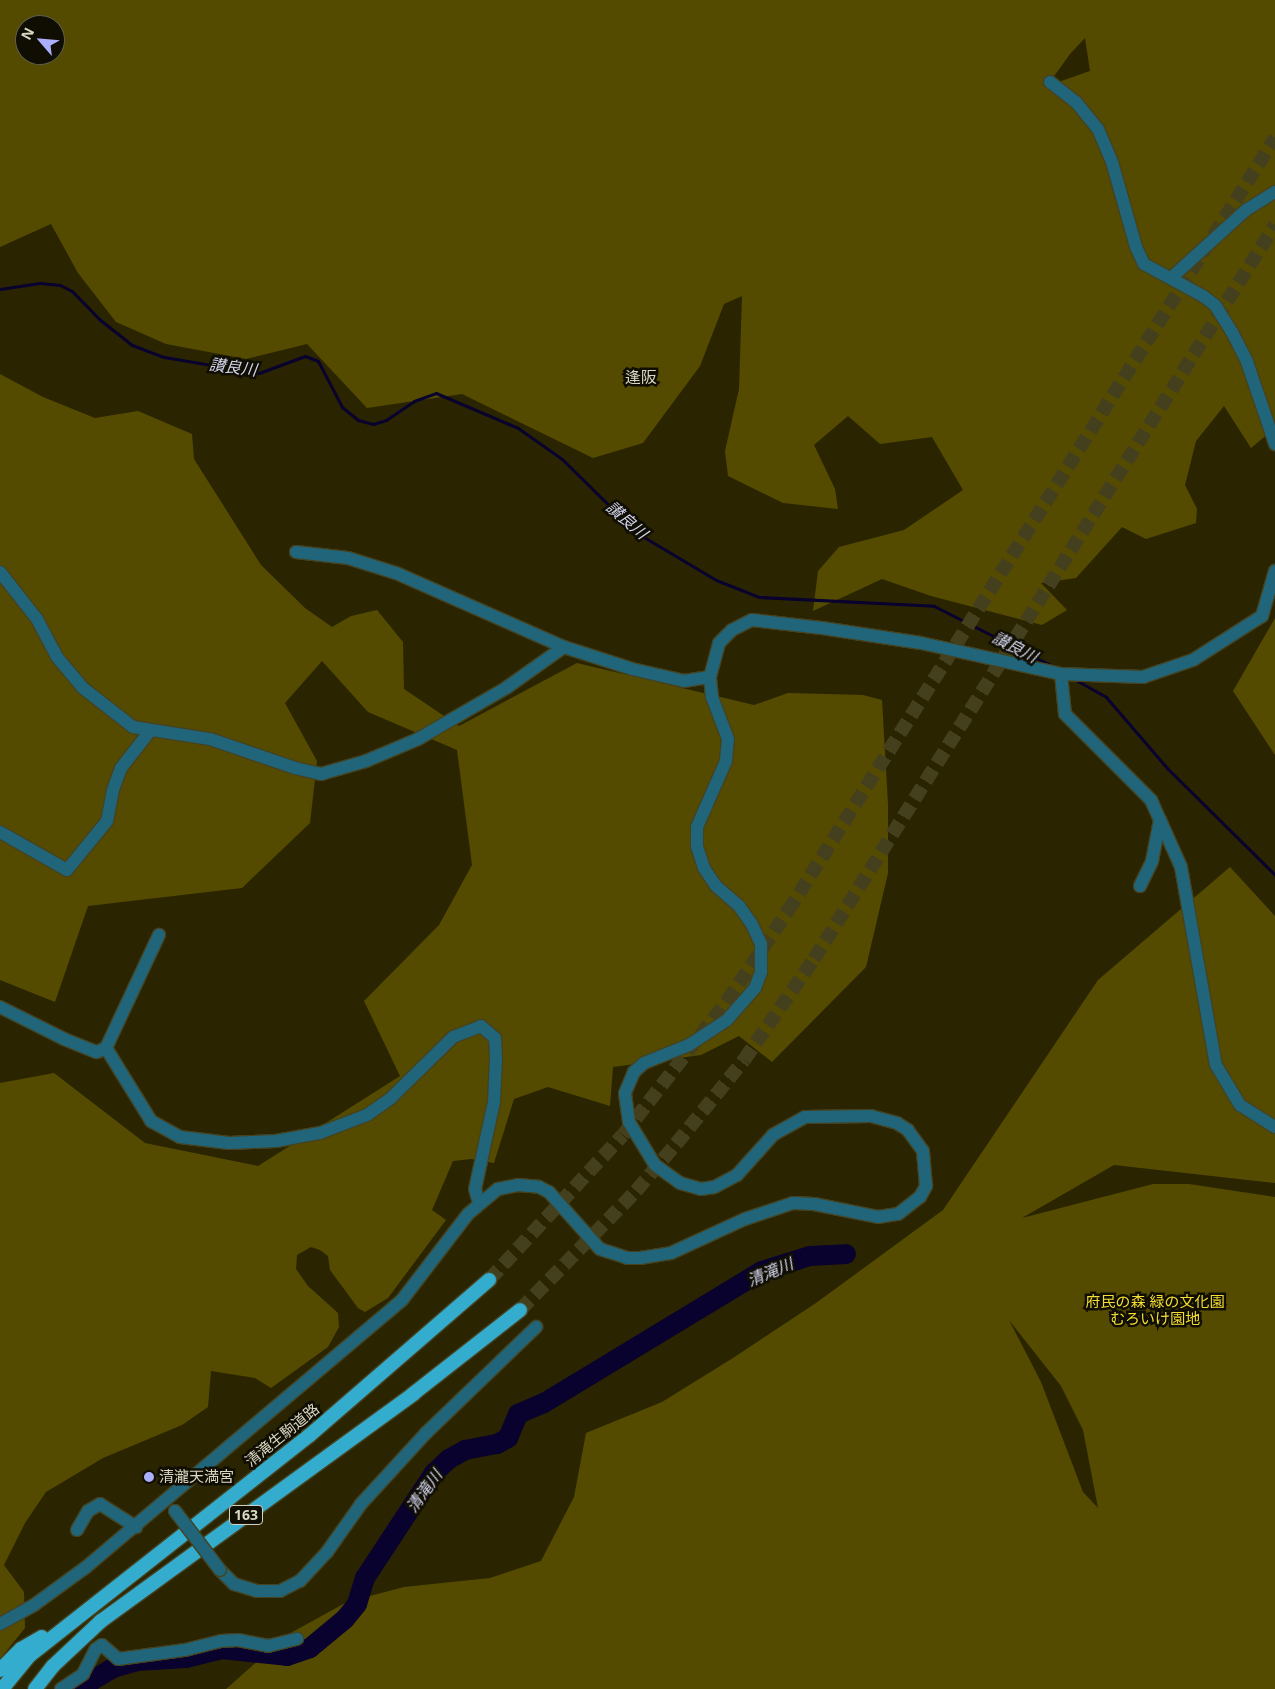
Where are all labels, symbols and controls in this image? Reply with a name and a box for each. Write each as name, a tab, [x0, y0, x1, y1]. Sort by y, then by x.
north arrow	[15, 15, 65, 65]
text: N	[16, 24, 38, 43]
water label: 讃良川	[208, 355, 258, 379]
district label: 逢阪	[625, 367, 657, 387]
water label: 讃良川	[603, 497, 651, 543]
water label: 讃良川	[989, 628, 1041, 666]
water label: 清滝川	[744, 1254, 796, 1290]
park label: 府民の森 緑の文化園 むろいけ園地	[1086, 1292, 1224, 1327]
street label: 清滝生駒道路	[241, 1400, 323, 1470]
water label: 清滝川	[402, 1466, 446, 1516]
place label: 清瀧天満宮	[159, 1468, 234, 1486]
marker: 清瀧天満宮	[143, 1471, 155, 1483]
road number: 163	[228, 1504, 264, 1526]

